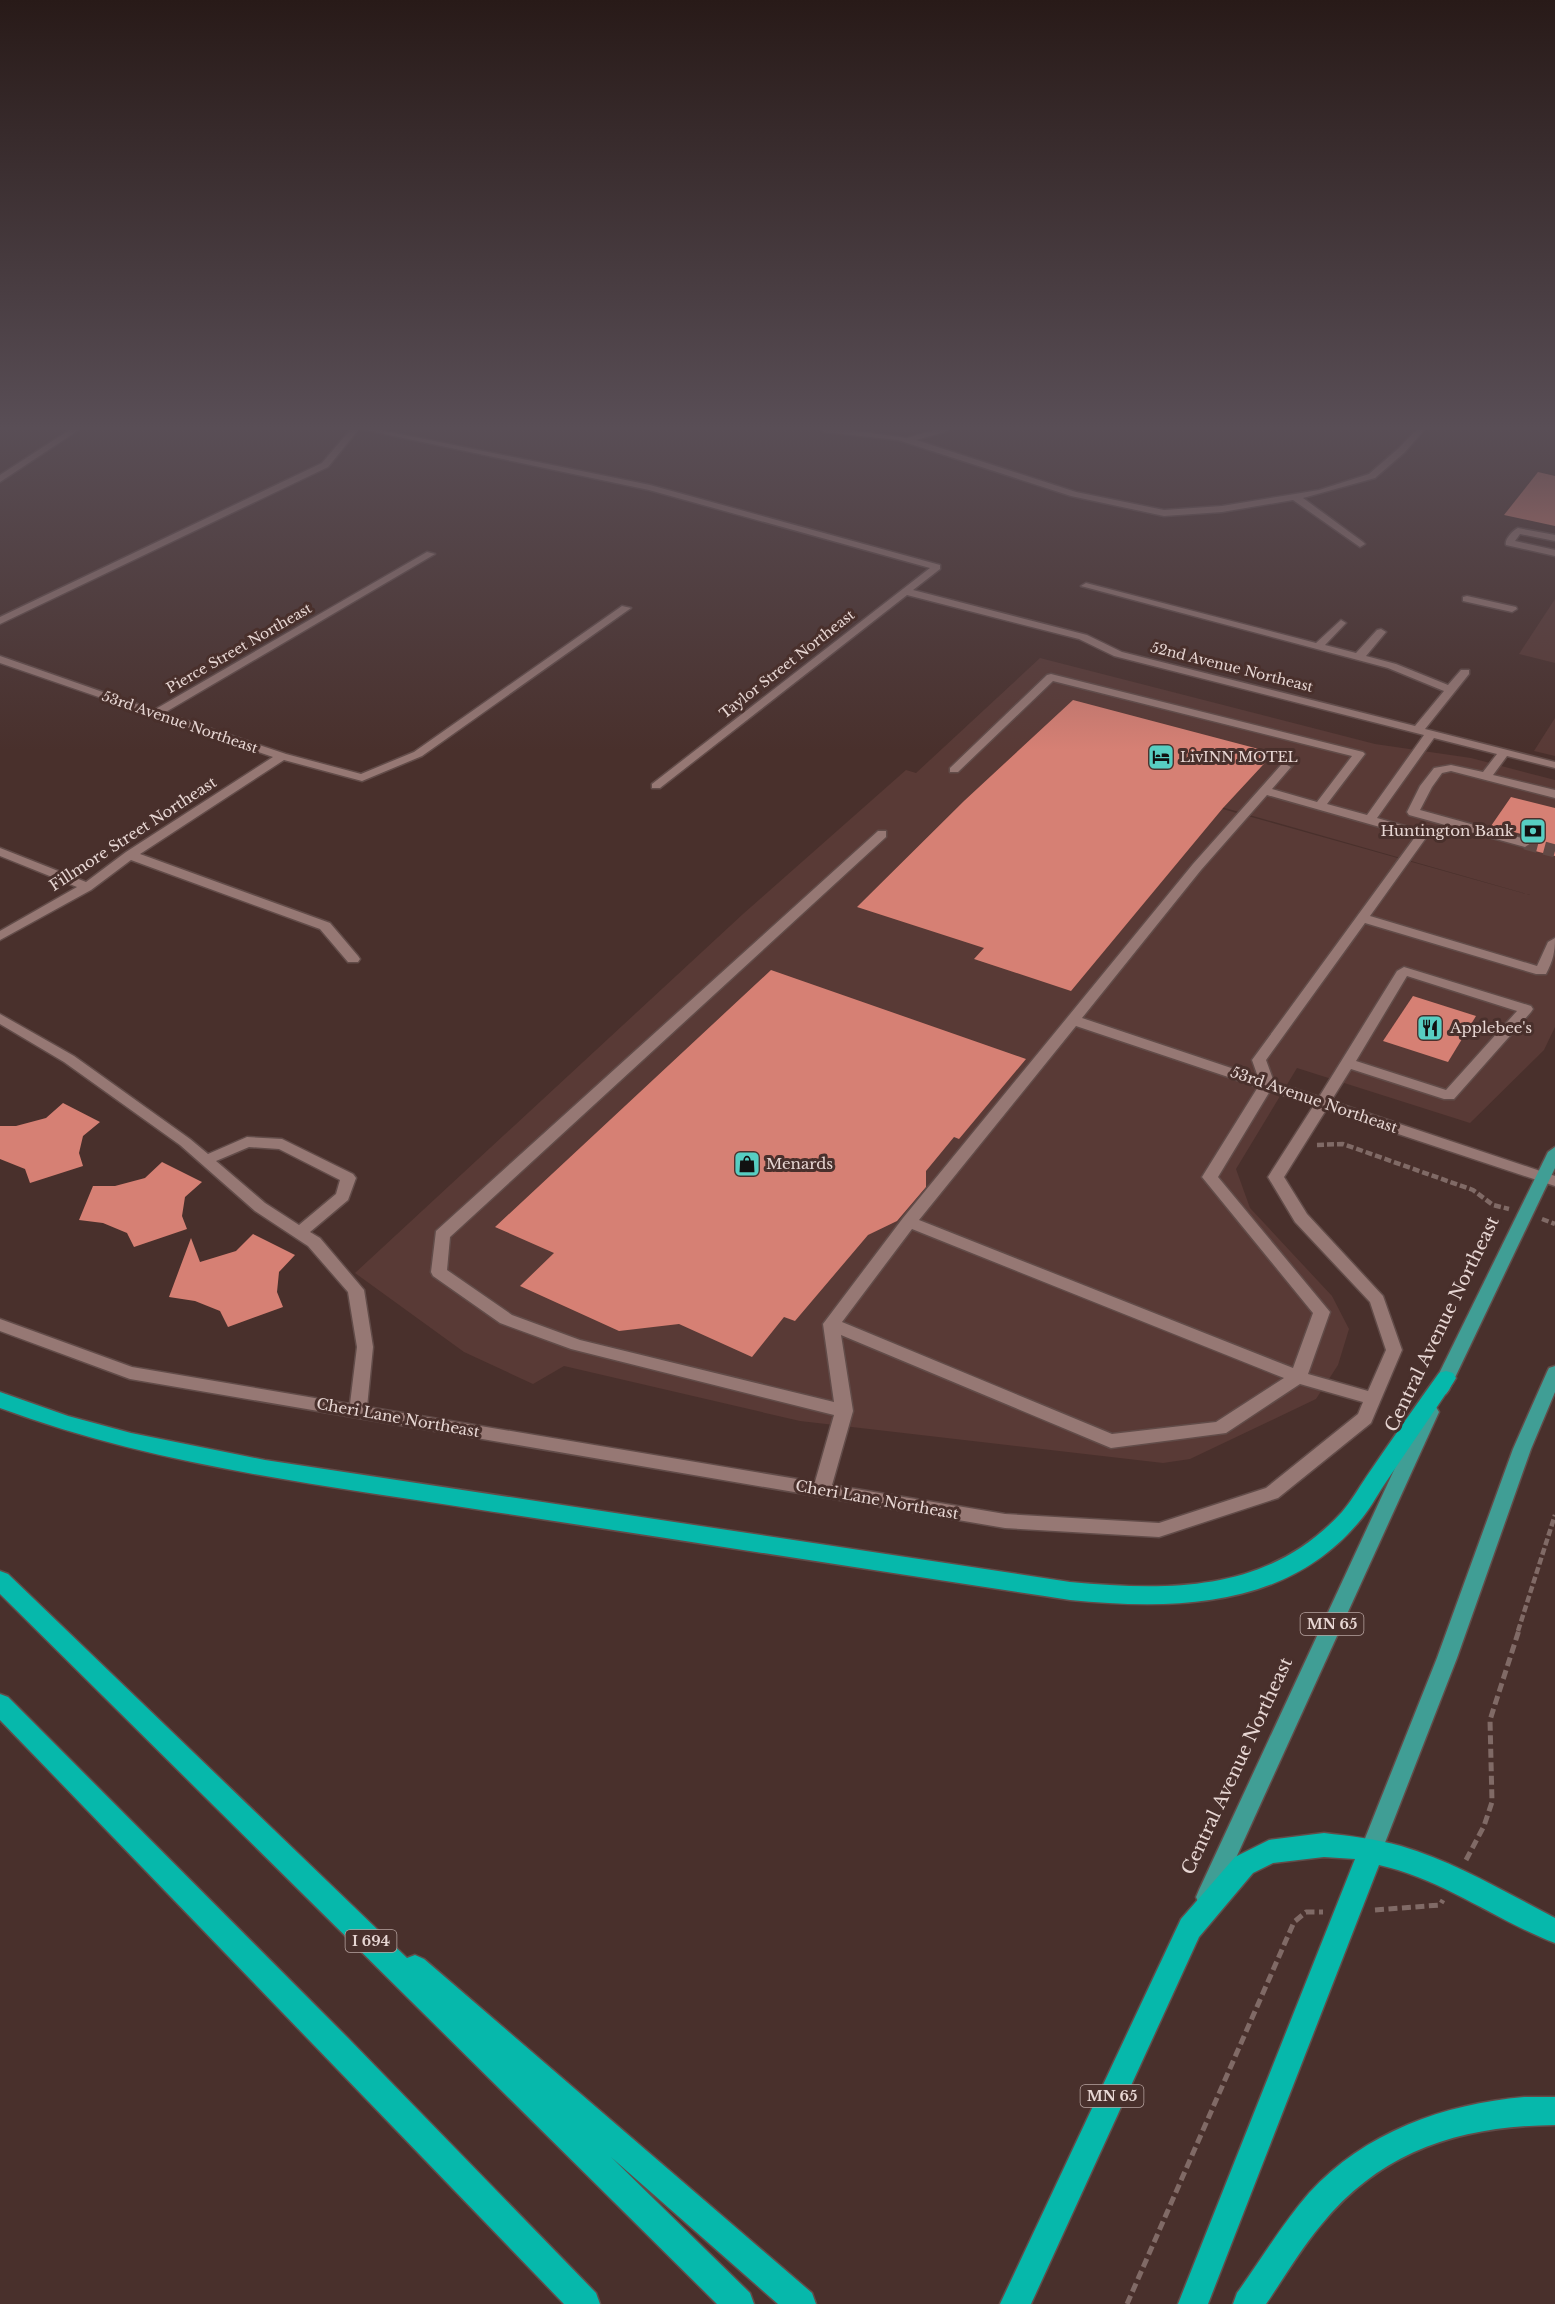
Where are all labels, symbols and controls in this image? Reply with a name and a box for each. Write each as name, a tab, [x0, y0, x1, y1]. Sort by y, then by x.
street label: Pierce Street Northeast	[163, 599, 316, 697]
street label: Taylor Street Northeast	[716, 605, 859, 722]
street label: 52nd Avenue Northeast	[1149, 638, 1316, 696]
street label: 53rd Avenue Northeast	[100, 687, 261, 757]
hotel icon: LivINN MOTEL	[1146, 742, 1176, 772]
place label: LivINN MOTEL	[1180, 748, 1298, 766]
street label: Fillmore Street Northeast	[46, 772, 220, 895]
bank icon: Huntington Bank	[1518, 816, 1548, 846]
place label: Huntington Bank	[1380, 821, 1515, 840]
restaurant icon: Applebee's	[1415, 1013, 1445, 1043]
place label: Applebee's	[1449, 1018, 1532, 1037]
street label: 53rd Avenue Northeast	[1228, 1062, 1400, 1137]
shop icon: Menards	[732, 1149, 762, 1179]
place label: Menards	[766, 1154, 833, 1173]
street label: Central Avenue Northeast	[1380, 1212, 1504, 1435]
street label: Cheri Lane Northeast	[315, 1394, 481, 1441]
street label: Cheri Lane Northeast	[794, 1476, 960, 1523]
road number: MN 65	[1300, 1613, 1364, 1635]
street label: Central Avenue Northeast	[1177, 1654, 1297, 1878]
road number: I 694	[346, 1930, 397, 1952]
road number: MN 65	[1080, 2085, 1144, 2107]

